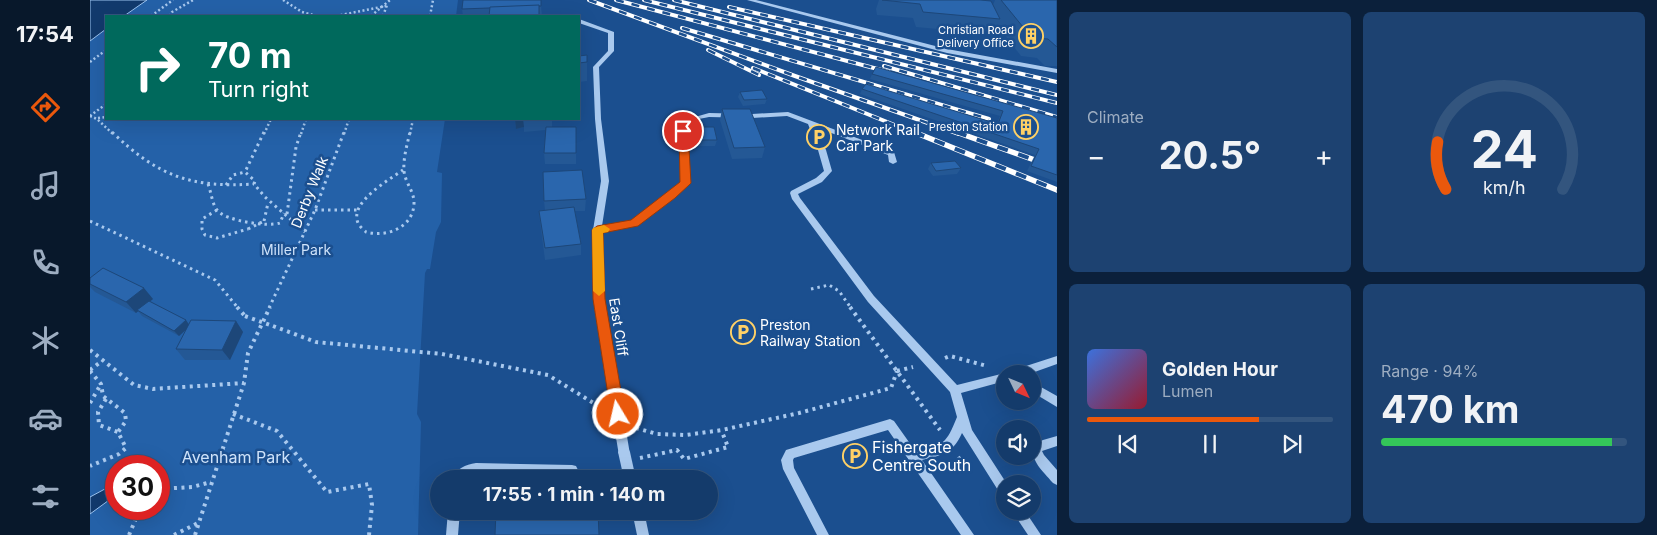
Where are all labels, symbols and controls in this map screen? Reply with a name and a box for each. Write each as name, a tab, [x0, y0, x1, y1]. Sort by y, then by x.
text: 17:54	[16, 21, 74, 47]
place label: Christian Road Delivery Office	[937, 23, 1014, 50]
building icon: Christian Road Delivery Office	[1018, 23, 1044, 49]
text: 70 m	[208, 34, 292, 76]
icon: right	[125, 35, 190, 100]
text: Turn right	[208, 76, 309, 102]
icon: directions	[28, 90, 63, 125]
text: Climate	[1087, 107, 1144, 127]
pin	[662, 110, 704, 152]
building icon: Preston Station	[1013, 114, 1039, 140]
icon: arrive	[669, 117, 697, 145]
text: 24	[1470, 118, 1538, 181]
place label: Preston Station	[929, 120, 1008, 134]
place label: Network Rail Car Park	[836, 121, 920, 154]
parking icon: Network Rail Car Park	[806, 124, 832, 150]
text: 20.5°	[1159, 132, 1261, 178]
text: −	[1087, 139, 1106, 173]
text: +	[1314, 139, 1333, 173]
street label: Derby Walk	[287, 153, 331, 230]
icon: music	[28, 168, 63, 203]
text: km/h	[1483, 177, 1525, 198]
park label: Miller Park	[261, 241, 331, 258]
icon: phone	[28, 245, 63, 280]
street label: East Cliff	[606, 297, 632, 357]
place label: Preston Railway Station	[760, 316, 861, 349]
parking icon: Preston Railway Station	[730, 319, 756, 345]
icon: climate	[28, 323, 63, 358]
text: Golden Hour	[1162, 358, 1278, 381]
text: Range · 94%	[1381, 361, 1478, 381]
north arrow	[996, 365, 1041, 410]
map controls	[996, 365, 1041, 520]
text: Lumen	[1162, 381, 1213, 401]
text: 470 km	[1381, 386, 1520, 432]
position arrow	[591, 387, 643, 439]
icon: car	[28, 401, 63, 436]
button: sound	[996, 420, 1041, 465]
icon: previous	[1114, 430, 1142, 458]
icon: pause	[1196, 430, 1224, 458]
icon: next	[1278, 430, 1306, 458]
place label: Fishergate Centre South	[872, 437, 971, 475]
parking icon: Fishergate Centre South	[842, 443, 868, 469]
park label: Avenham Park	[182, 447, 291, 467]
speed limit sign: 30	[105, 455, 170, 520]
button: layers	[996, 475, 1041, 520]
icon: filters	[28, 479, 63, 514]
text: 17:55 · 1 min · 140 m	[483, 483, 665, 506]

